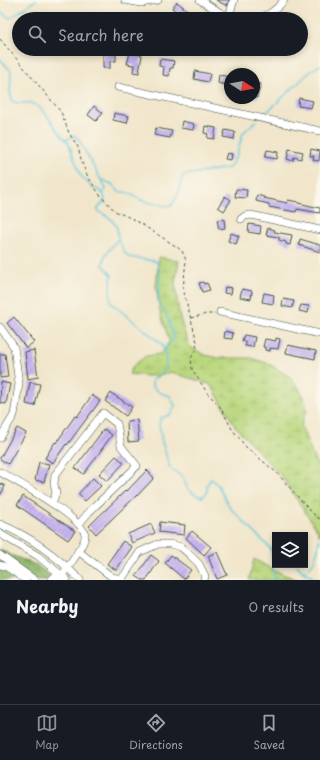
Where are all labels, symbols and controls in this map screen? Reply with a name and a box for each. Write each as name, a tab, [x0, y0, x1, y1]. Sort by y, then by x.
search box	[12, 12, 308, 56]
icon: search	[26, 23, 48, 45]
text: Search here	[58, 23, 144, 46]
north arrow	[224, 68, 260, 104]
map controls	[272, 532, 308, 568]
button: layers	[272, 532, 308, 568]
text: Nearby	[16, 593, 78, 619]
text: 0 results	[249, 597, 304, 616]
tab: Map	[35, 712, 59, 753]
tab: Directions	[129, 712, 183, 753]
tab: Saved	[253, 712, 285, 753]

